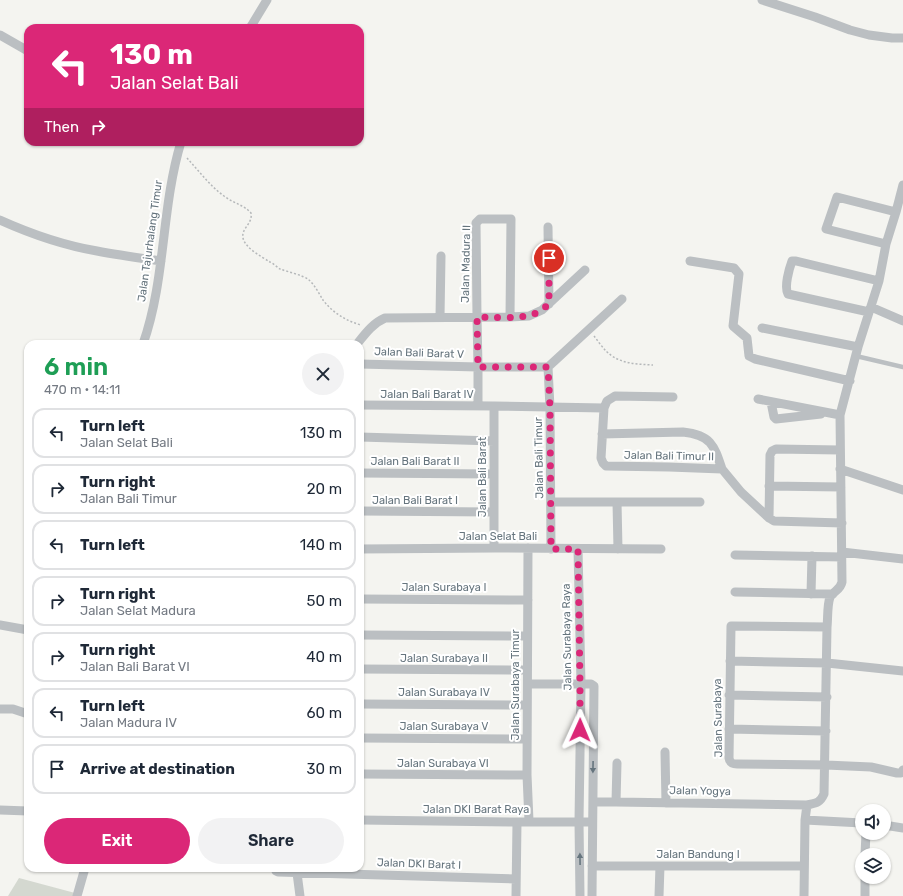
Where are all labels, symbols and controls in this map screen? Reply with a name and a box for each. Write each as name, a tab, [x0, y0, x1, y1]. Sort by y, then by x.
text: 130 m	[110, 38, 193, 71]
icon: left	[44, 40, 96, 92]
text: Jalan Selat Bali	[110, 72, 239, 94]
icon: right	[87, 116, 109, 138]
text: Then	[44, 118, 79, 136]
street label: Jalan Tajurhalang Timur	[135, 179, 165, 303]
street label: Jalan Madura II	[459, 225, 473, 303]
pin	[532, 241, 566, 275]
icon: arrive	[538, 247, 560, 269]
street label: Jalan Bali Barat V	[374, 345, 464, 361]
text: 6 min	[44, 353, 108, 381]
button: close	[302, 353, 344, 395]
text: 470 m · 14:11	[44, 382, 120, 397]
street label: Jalan Bali Barat IV	[380, 388, 474, 401]
street label: Jalan Bali Timur	[532, 416, 546, 499]
text: Turn left	[80, 417, 145, 435]
icon: left	[46, 422, 68, 444]
text: 130 m	[300, 424, 342, 442]
text: Jalan Selat Bali	[80, 435, 173, 450]
street label: Jalan Bali Barat	[476, 436, 489, 517]
street label: Jalan Bali Timur II	[624, 449, 714, 463]
street label: Jalan Bali Barat II	[370, 455, 460, 468]
text: Turn right	[80, 473, 155, 491]
icon: right	[46, 478, 68, 500]
text: 20 m	[307, 480, 342, 498]
text: Jalan Bali Timur	[80, 491, 177, 506]
street label: Jalan Bali Barat I	[372, 494, 458, 507]
street label: Jalan Selat Bali	[459, 530, 537, 543]
icon: left	[46, 534, 68, 556]
text: Turn left	[80, 536, 145, 554]
text: 140 m	[300, 536, 342, 554]
street label: Jalan Surabaya I	[402, 581, 486, 594]
street label: Jalan Surabaya Raya	[560, 583, 574, 691]
text: Turn right	[80, 585, 155, 603]
icon: right	[46, 590, 68, 612]
text: 50 m	[307, 592, 342, 610]
text: Jalan Selat Madura	[80, 603, 196, 618]
street label: Jalan Surabaya Timur	[509, 629, 522, 741]
text: Turn right	[80, 641, 155, 659]
icon: right	[46, 646, 68, 668]
text: 40 m	[306, 648, 342, 666]
street label: Jalan Surabaya II	[400, 652, 488, 665]
text: Jalan Bali Barat VI	[80, 659, 190, 674]
street label: Jalan Surabaya	[711, 678, 725, 758]
street label: Jalan Surabaya IV	[398, 686, 490, 699]
text: Turn left	[80, 697, 145, 715]
icon: left	[46, 702, 68, 724]
text: 60 m	[306, 704, 342, 722]
position arrow	[559, 709, 601, 751]
text: Jalan Madura IV	[80, 715, 177, 730]
street label: Jalan Surabaya V	[400, 720, 488, 733]
street label: Jalan Surabaya VI	[397, 757, 489, 770]
icon: arrive	[46, 758, 68, 780]
text: Arrive at destination	[80, 760, 235, 778]
text: 30 m	[306, 760, 342, 778]
one-way arrow	[590, 761, 596, 774]
street label: Jalan Yogya	[669, 784, 731, 798]
street label: Jalan DKI Barat Raya	[423, 803, 529, 816]
map controls	[855, 804, 891, 884]
button: sound	[855, 804, 891, 840]
button: Exit	[44, 818, 190, 864]
button: Share	[198, 818, 344, 864]
street label: Jalan Bandung I	[656, 848, 740, 861]
button: layers	[855, 848, 891, 884]
one-way arrow	[577, 852, 583, 865]
street label: Jalan DKI Barat I	[377, 856, 461, 872]

